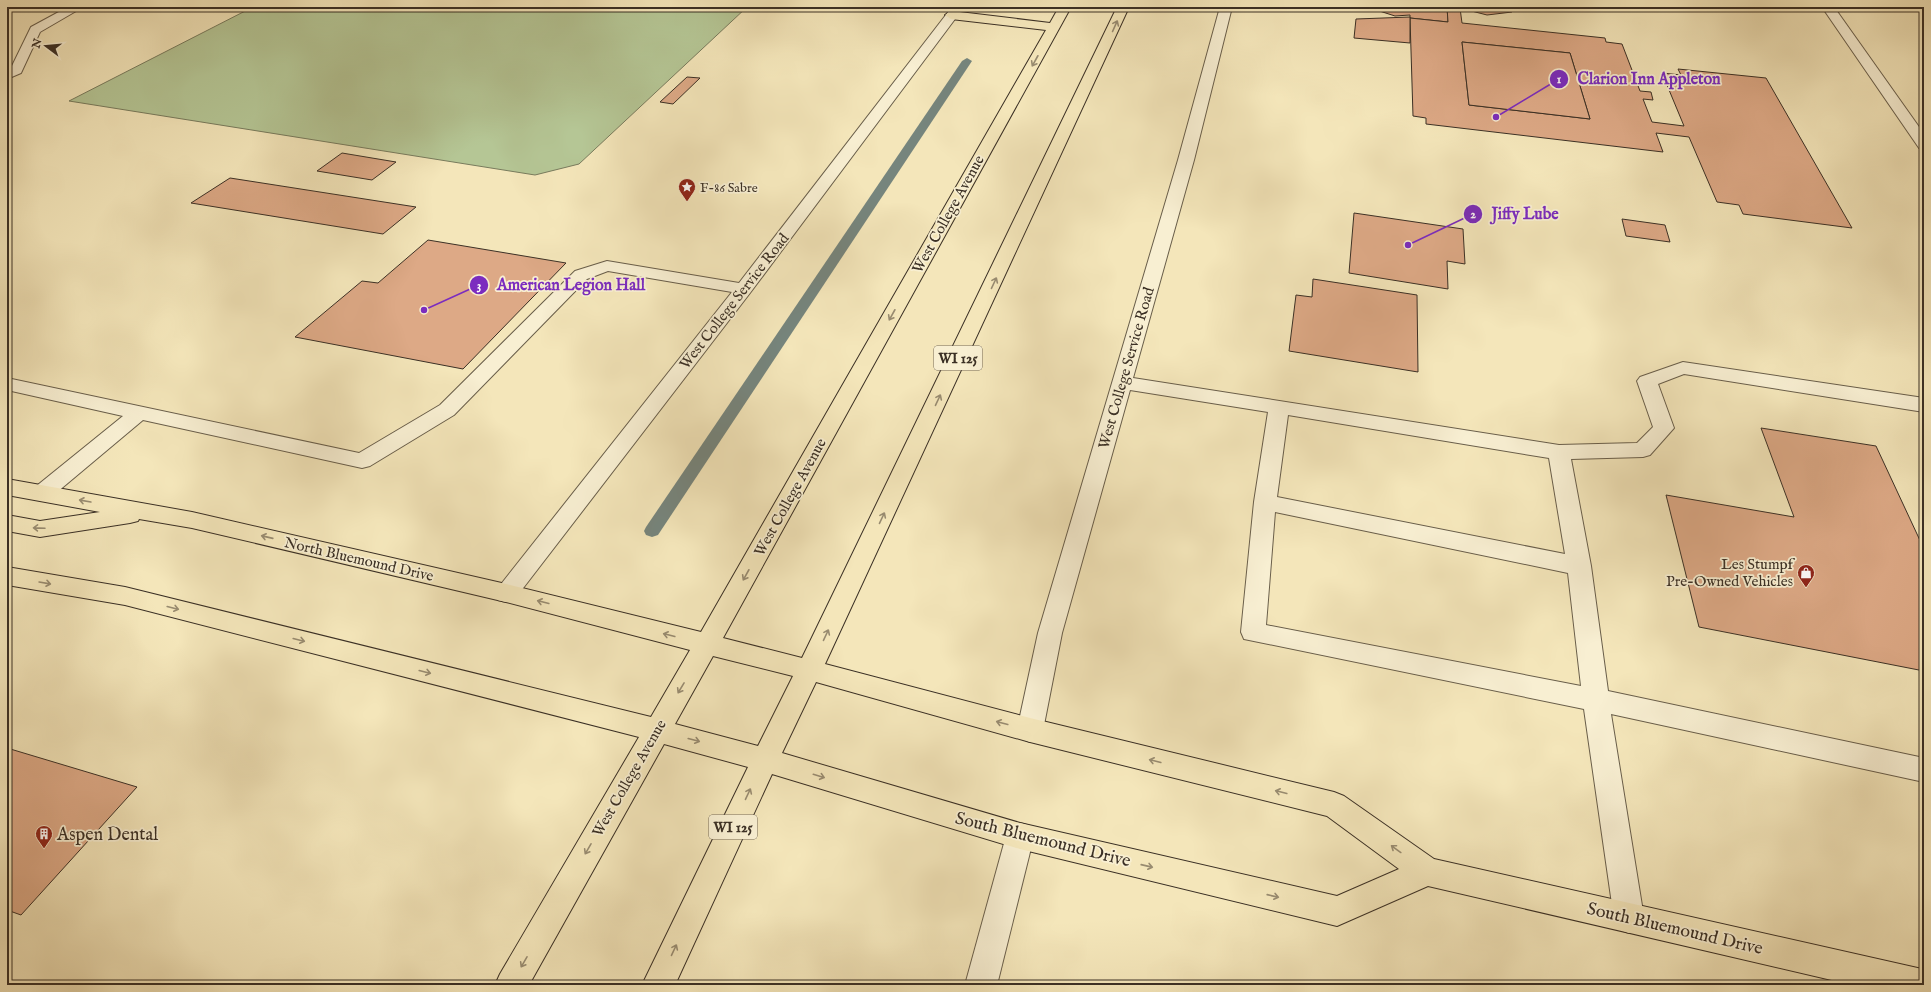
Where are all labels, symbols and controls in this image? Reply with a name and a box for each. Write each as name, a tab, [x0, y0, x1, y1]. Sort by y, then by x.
one-way arrow	[1112, 21, 1119, 33]
north arrow	[26, 26, 66, 66]
text: N	[29, 37, 46, 51]
one-way arrow	[1030, 55, 1038, 67]
callout: Clarion Inn Appleton	[1549, 65, 1729, 93]
text: Clarion Inn Appleton	[1577, 70, 1721, 90]
text: 1	[1557, 72, 1562, 87]
street label: West College Avenue	[908, 152, 989, 277]
place icon: F-86 Sabre	[677, 177, 697, 202]
place label: F-86 Sabre	[700, 180, 758, 197]
callout: Jiffy Lube	[1463, 200, 1567, 228]
text: Jiffy Lube	[1489, 205, 1559, 225]
text: 2	[1470, 207, 1476, 222]
street label: West College Service Road	[675, 229, 794, 373]
callout: American Legion Hall	[469, 271, 653, 299]
text: American Legion Hall	[496, 276, 646, 296]
one-way arrow	[990, 277, 998, 289]
text: 3	[477, 278, 481, 293]
street label: West College Service Road	[1094, 284, 1159, 451]
one-way arrow	[887, 309, 895, 321]
road number: WI 125	[934, 346, 982, 370]
one-way arrow	[935, 394, 942, 406]
street label: West College Avenue	[750, 435, 831, 560]
one-way arrow	[79, 497, 92, 505]
one-way arrow	[879, 512, 886, 524]
one-way arrow	[33, 524, 46, 532]
one-way arrow	[261, 533, 274, 541]
street label: North Bluemound Drive	[282, 533, 436, 586]
place label: Les Stumpf Pre-Owned Vehicles	[1666, 555, 1796, 591]
shop icon: Les Stumpf Pre-Owned Vehicles	[1796, 563, 1816, 588]
one-way arrow	[742, 569, 749, 581]
one-way arrow	[39, 579, 52, 587]
one-way arrow	[537, 598, 550, 606]
one-way arrow	[166, 605, 179, 613]
one-way arrow	[823, 629, 830, 641]
one-way arrow	[663, 630, 676, 638]
one-way arrow	[292, 637, 305, 644]
one-way arrow	[418, 668, 431, 676]
one-way arrow	[677, 682, 685, 694]
street label: West College Avenue	[588, 716, 671, 840]
one-way arrow	[995, 719, 1008, 726]
one-way arrow	[687, 737, 700, 744]
one-way arrow	[1149, 757, 1162, 764]
one-way arrow	[812, 773, 825, 780]
one-way arrow	[1275, 788, 1288, 796]
one-way arrow	[745, 789, 752, 801]
street label: South Bluemound Drive	[952, 808, 1133, 873]
road number: WI 125	[709, 815, 757, 839]
building icon: Aspen Dental	[34, 824, 54, 849]
place label: Aspen Dental	[56, 824, 158, 847]
one-way arrow	[584, 843, 592, 855]
one-way arrow	[1390, 845, 1401, 853]
one-way arrow	[1140, 863, 1153, 870]
one-way arrow	[1266, 893, 1279, 901]
street label: South Bluemound Drive	[1584, 898, 1765, 961]
one-way arrow	[671, 944, 678, 956]
one-way arrow	[520, 956, 528, 968]

